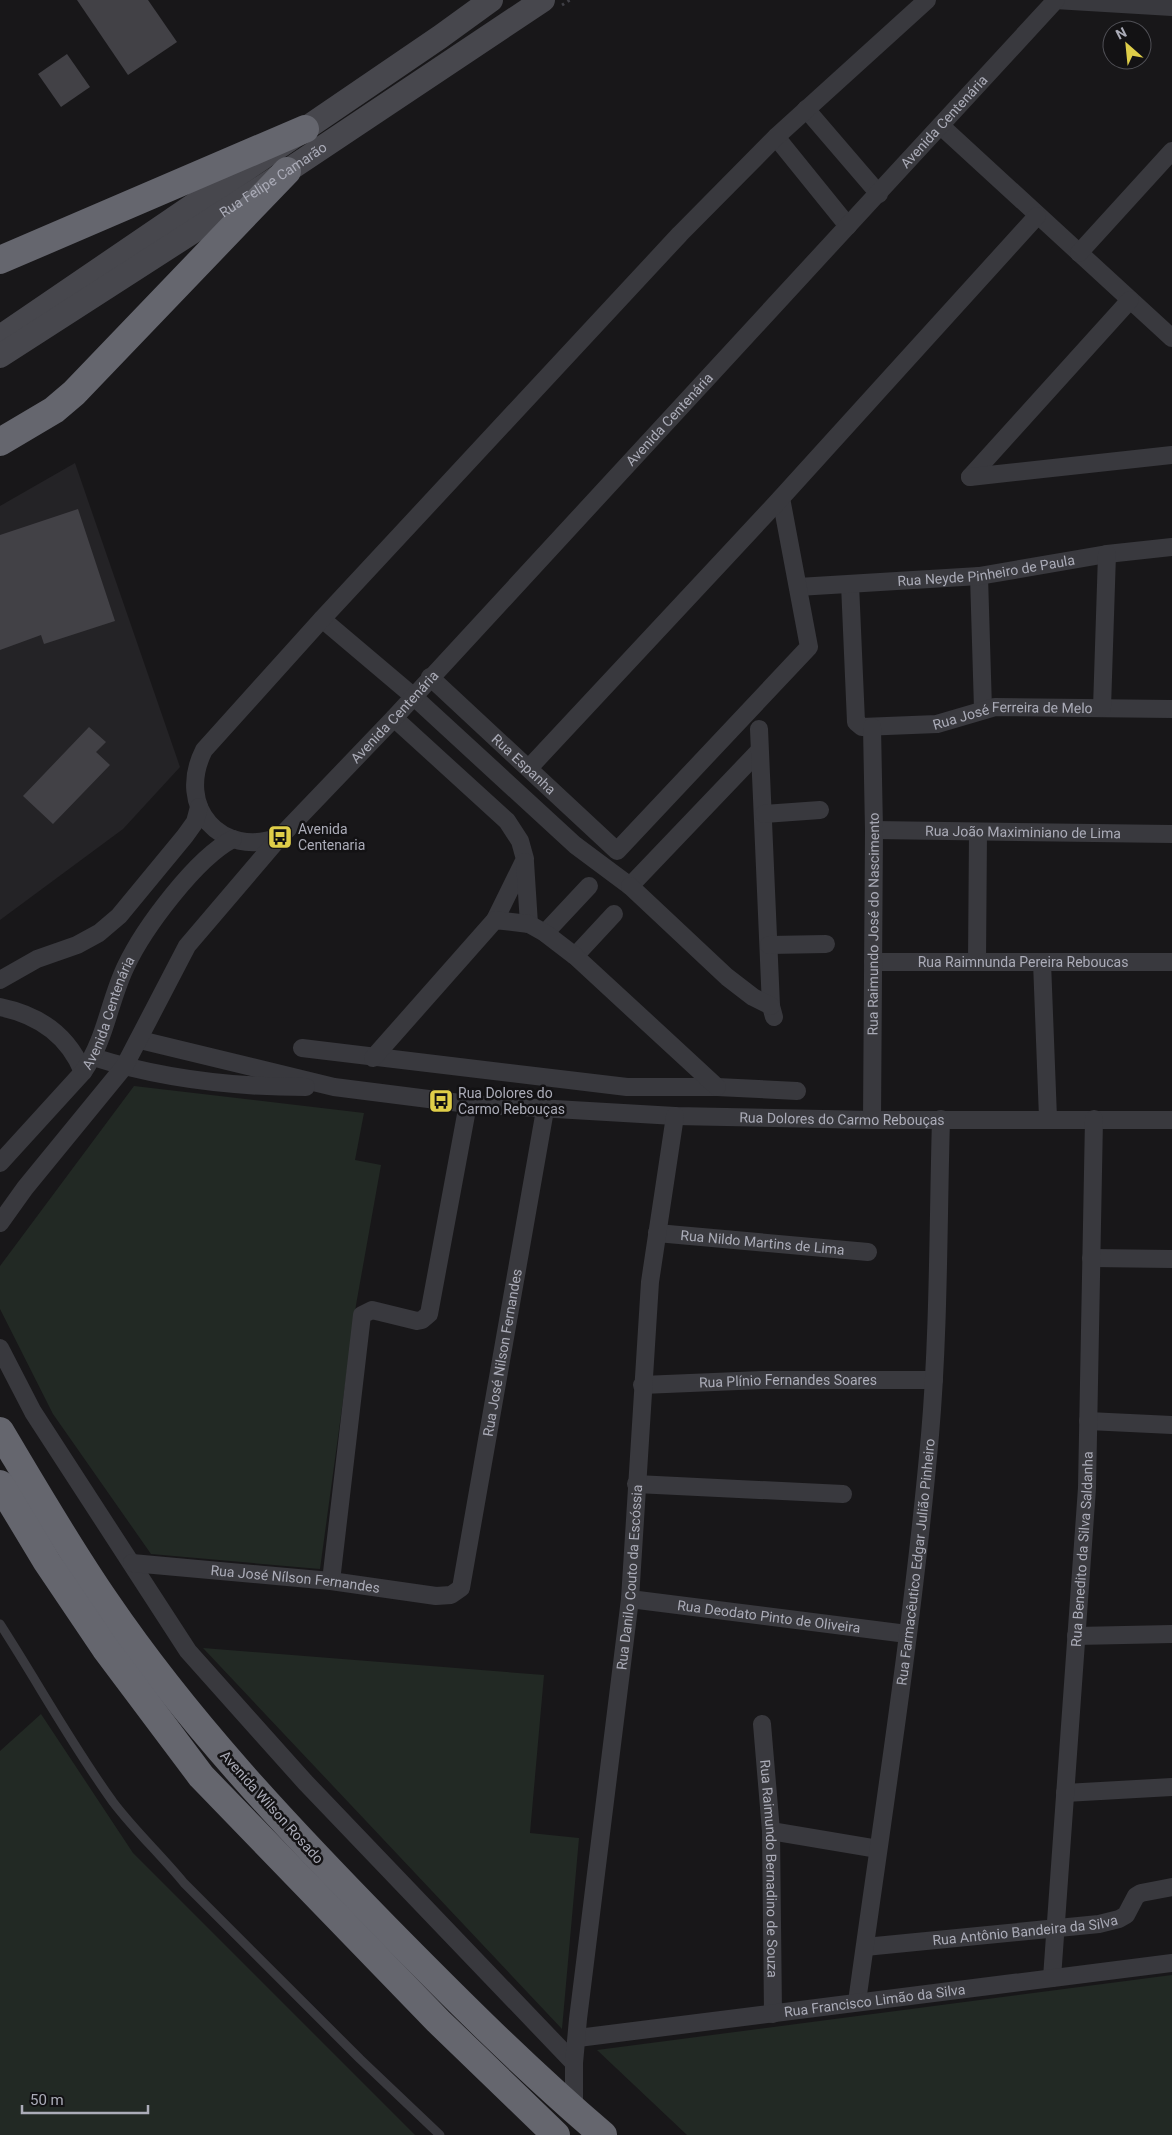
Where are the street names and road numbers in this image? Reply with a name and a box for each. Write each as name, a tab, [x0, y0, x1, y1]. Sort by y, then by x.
street label: Avenida Centenária	[897, 72, 991, 171]
street label: Rua Felipe Camarão	[216, 139, 330, 220]
street label: Avenida Centenária	[623, 370, 716, 469]
street label: Rua Neyde Pinheiro de Paula	[897, 552, 1076, 589]
street label: Avenida Centenária	[347, 667, 442, 766]
street label: Rua José Ferreira de Melo	[931, 699, 1093, 733]
street label: Rua Espanha	[489, 731, 559, 798]
street label: Rua Raimundo José do Nascimento	[865, 812, 882, 1036]
street label: Rua João Maximiniano de Lima	[925, 823, 1121, 841]
street label: Avenida Centenária	[79, 953, 138, 1072]
street label: Rua Raimnunda Pereira Reboucas	[918, 954, 1128, 970]
street label: Rua Dolores do Carmo Rebouças	[739, 1109, 945, 1128]
street label: Rua Nildo Martins de Lima	[680, 1227, 845, 1258]
street label: Rua José Nilson Fernandes	[480, 1268, 525, 1438]
street label: Rua Plínio Fernandes Soares	[699, 1372, 877, 1391]
street label: Rua Farmacêutico Edgar Julião Pinheiro	[893, 1438, 938, 1686]
street label: Rua Benedito da Silva Saldanha	[1068, 1451, 1096, 1647]
street label: Rua Danilo Couto da Escóssia	[613, 1484, 645, 1671]
street label: Rua José Nílson Fernandes	[210, 1562, 381, 1596]
street label: Rua Deodato Pinto de Oliveira	[676, 1597, 861, 1636]
street label: Avenida Wilson Rosado	[217, 1747, 327, 1867]
street label: Rua Raimundo Bernadino de Souza	[757, 1759, 781, 1978]
street label: Rua Antônio Bandeira da Silva	[932, 1912, 1119, 1948]
street label: Rua Francisco Limão da Silva	[783, 1981, 966, 2020]

